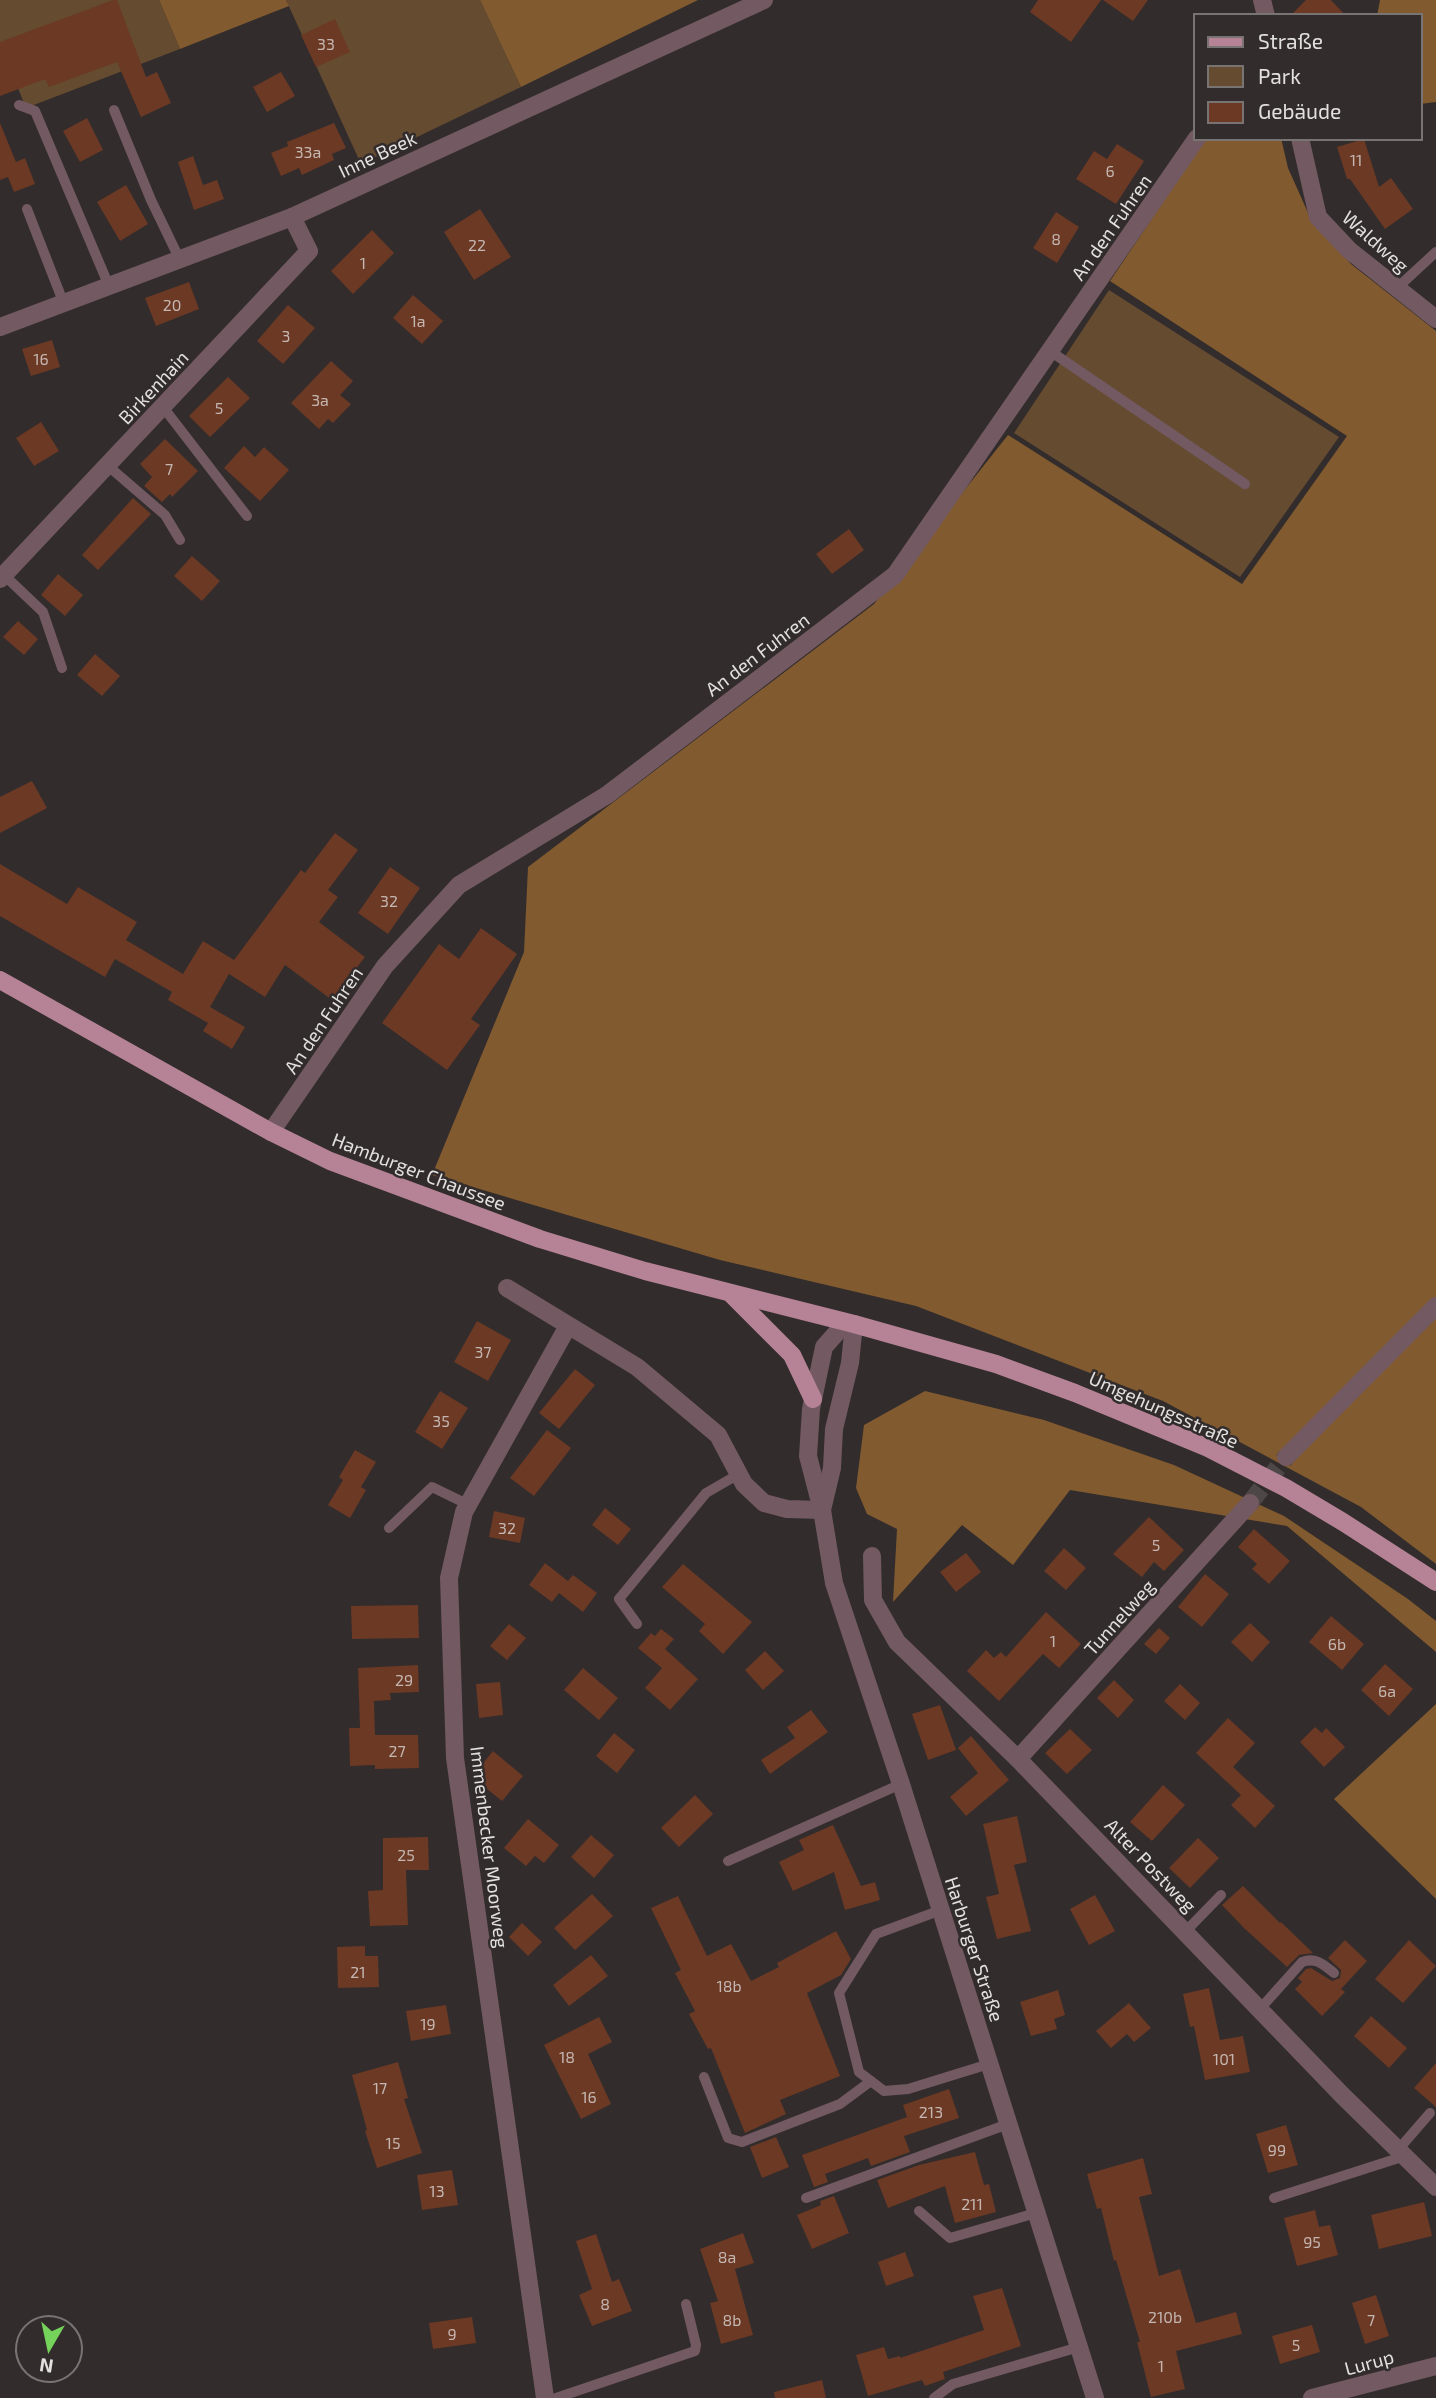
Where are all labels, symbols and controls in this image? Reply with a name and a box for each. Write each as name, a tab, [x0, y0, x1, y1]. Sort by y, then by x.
legend	[1194, 14, 1422, 140]
text: Straße	[1258, 28, 1323, 53]
house number: 33	[317, 34, 335, 53]
text: Park	[1258, 63, 1301, 88]
text: Gebäude	[1258, 98, 1341, 123]
street label: Inne Beek	[334, 126, 420, 182]
house number: 33a	[295, 142, 321, 161]
house number: 11	[1350, 150, 1362, 169]
house number: 6	[1105, 161, 1115, 180]
street label: An den Fuhren	[1066, 170, 1156, 284]
street label: Waldweg	[1338, 205, 1414, 277]
house number: 8	[1051, 229, 1061, 248]
house number: 22	[468, 235, 486, 254]
house number: 1	[360, 253, 366, 272]
house number: 20	[163, 295, 181, 314]
house number: 1a	[410, 311, 426, 330]
house number: 3	[282, 326, 290, 345]
street label: Birkenhain	[113, 346, 193, 428]
house number: 16	[33, 349, 49, 368]
house number: 3a	[311, 390, 329, 409]
house number: 5	[215, 398, 223, 417]
house number: 7	[165, 459, 173, 478]
street label: An den Fuhren	[701, 608, 813, 700]
house number: 32	[380, 891, 398, 910]
street label: An den Fuhren	[279, 962, 367, 1078]
street label: Hamburger Chaussee	[329, 1127, 509, 1215]
house number: 37	[474, 1342, 492, 1361]
street label: Umgehungsstraße	[1086, 1366, 1242, 1452]
house number: 35	[432, 1411, 450, 1430]
house number: 32	[498, 1518, 516, 1537]
house number: 5	[1152, 1535, 1160, 1554]
street label: Tunnelweg	[1079, 1574, 1159, 1660]
house number: 1	[1050, 1631, 1056, 1650]
house number: 6b	[1328, 1634, 1346, 1653]
house number: 29	[395, 1670, 413, 1689]
house number: 6a	[1378, 1681, 1396, 1700]
house number: 27	[388, 1741, 406, 1760]
street label: Immenbecker Moorweg	[466, 1745, 514, 1950]
street label: Alter Postweg	[1101, 1813, 1202, 1917]
house number: 25	[397, 1845, 415, 1864]
street label: Harburger Straße	[941, 1874, 1009, 2024]
house number: 21	[350, 1962, 366, 1981]
house number: 18b	[716, 1976, 742, 1995]
house number: 19	[420, 2014, 436, 2033]
house number: 18	[559, 2047, 575, 2066]
house number: 101	[1213, 2049, 1235, 2068]
house number: 17	[373, 2078, 387, 2097]
house number: 16	[581, 2087, 597, 2106]
house number: 213	[919, 2102, 943, 2121]
house number: 15	[386, 2133, 400, 2152]
house number: 99	[1268, 2140, 1286, 2159]
house number: 13	[429, 2181, 445, 2200]
house number: 211	[961, 2194, 983, 2213]
house number: 95	[1303, 2232, 1321, 2251]
house number: 8a	[718, 2247, 736, 2266]
house number: 8	[600, 2294, 610, 2313]
house number: 210b	[1148, 2307, 1182, 2326]
house number: 8b	[723, 2310, 741, 2329]
house number: 7	[1367, 2310, 1375, 2329]
north arrow	[14, 2314, 84, 2384]
house number: 9	[447, 2324, 457, 2343]
house number: 5	[1292, 2335, 1300, 2354]
street label: Lurup	[1342, 2344, 1396, 2380]
text: N	[38, 2354, 55, 2379]
house number: 1	[1158, 2356, 1164, 2375]

